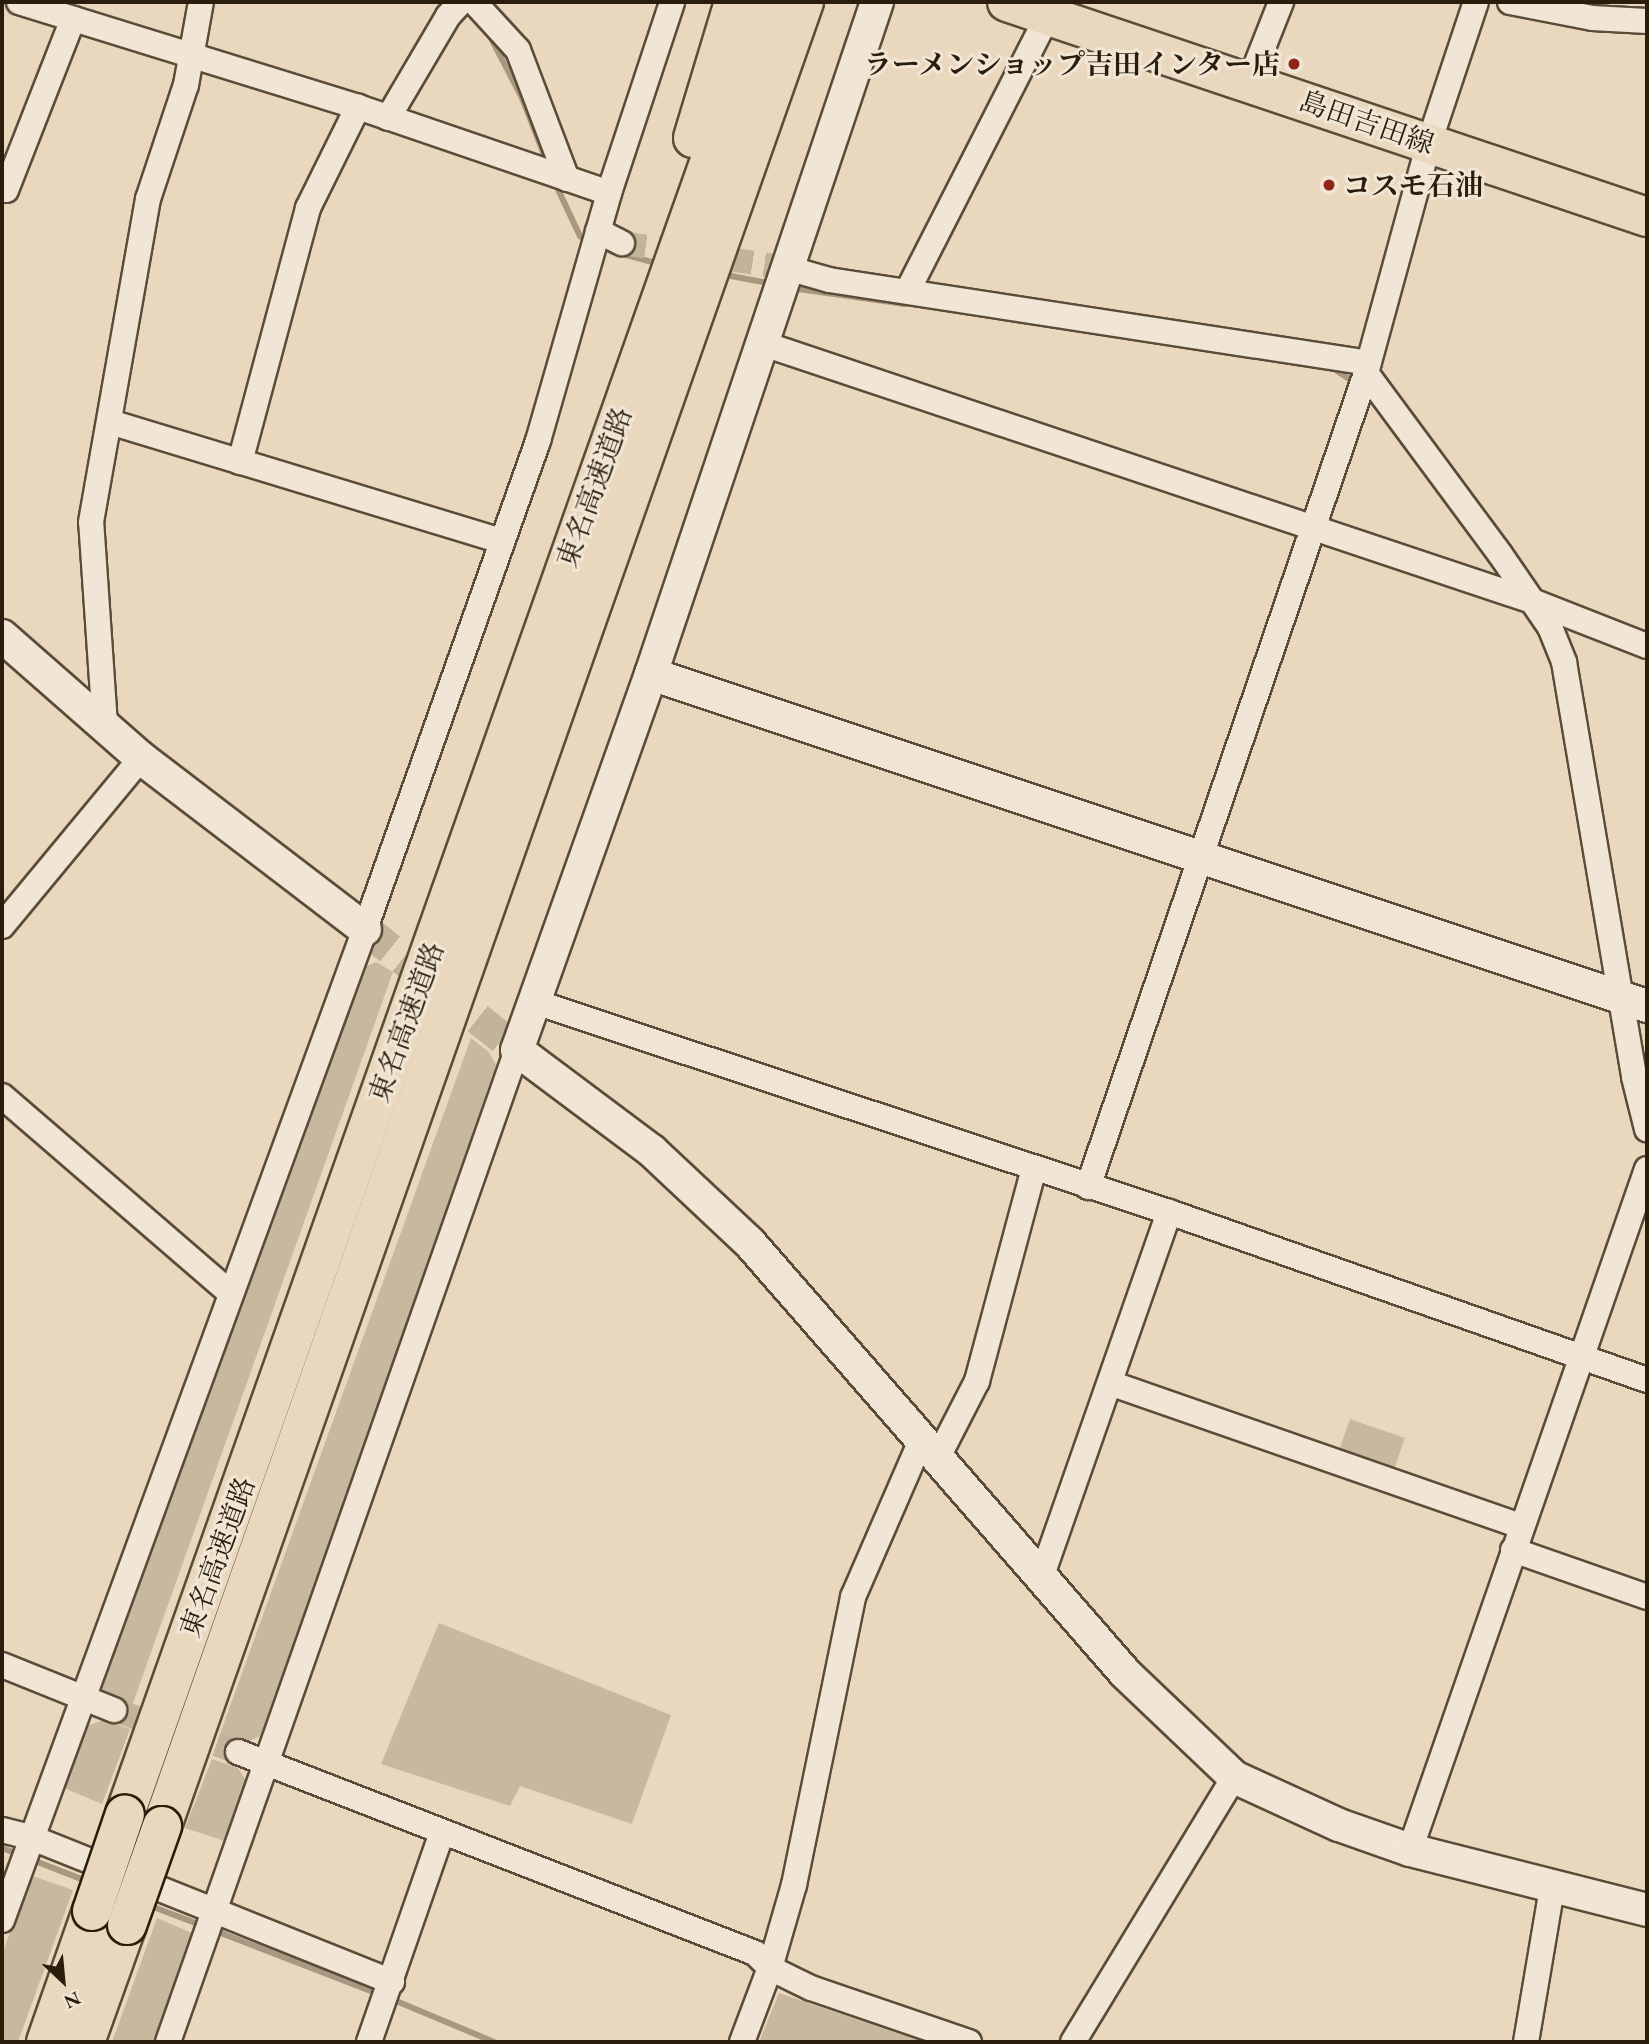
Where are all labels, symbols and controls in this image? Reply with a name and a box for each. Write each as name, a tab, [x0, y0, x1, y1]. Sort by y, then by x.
place label: ラーメンショップ吉田インター店	[860, 47, 1280, 81]
marker: ラーメンショップ吉田インター店	[1286, 56, 1302, 72]
street label: 島田吉田線	[1295, 83, 1439, 161]
place label: コスモ石油	[1343, 168, 1483, 202]
marker: コスモ石油	[1321, 177, 1337, 193]
street label: 東名高速道路	[549, 402, 639, 572]
street label: 東名高速道路	[361, 937, 451, 1107]
street label: 東名高速道路	[172, 1472, 262, 1642]
north arrow	[28, 1946, 98, 2016]
text: N	[60, 1986, 85, 2015]

